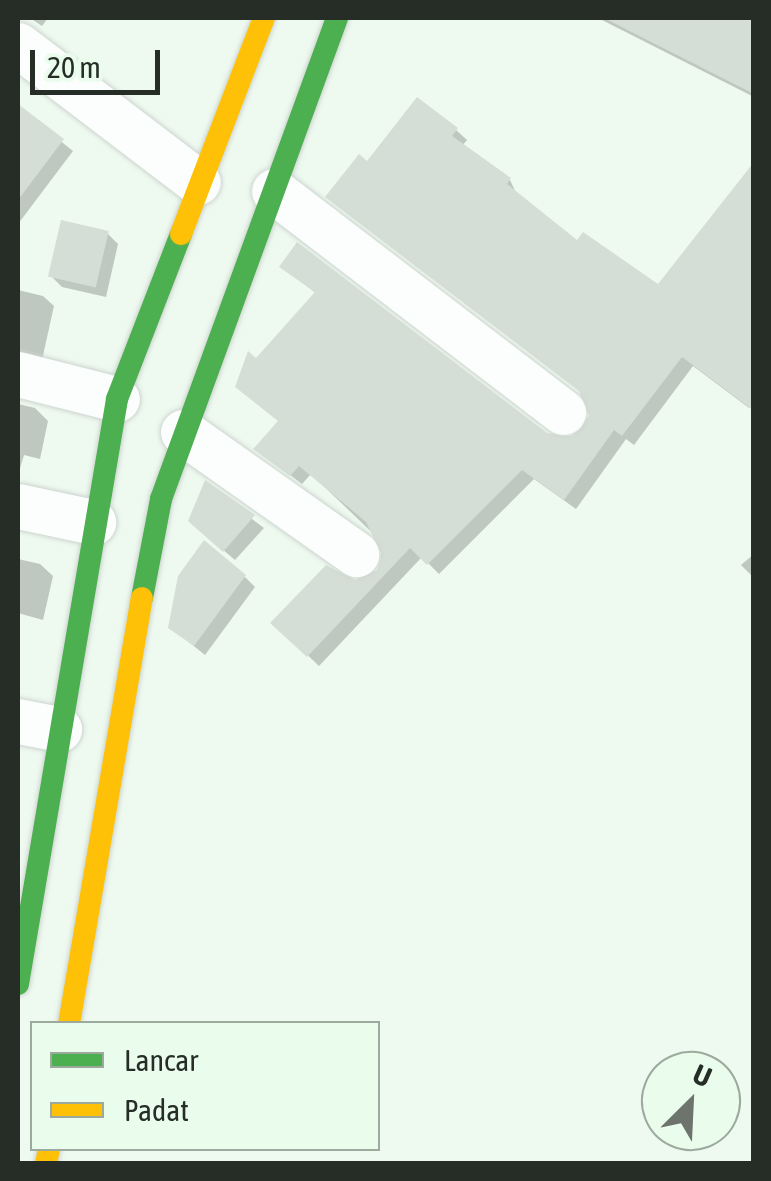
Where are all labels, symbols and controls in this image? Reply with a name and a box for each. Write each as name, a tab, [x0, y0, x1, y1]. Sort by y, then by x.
scale bar	[35, 30, 165, 92]
text: 20 m	[47, 50, 101, 84]
legend	[30, 1021, 380, 1151]
text: Lancar	[124, 1043, 198, 1077]
north arrow	[641, 1051, 741, 1151]
text: U	[688, 1057, 716, 1093]
text: Padat	[124, 1093, 189, 1127]

